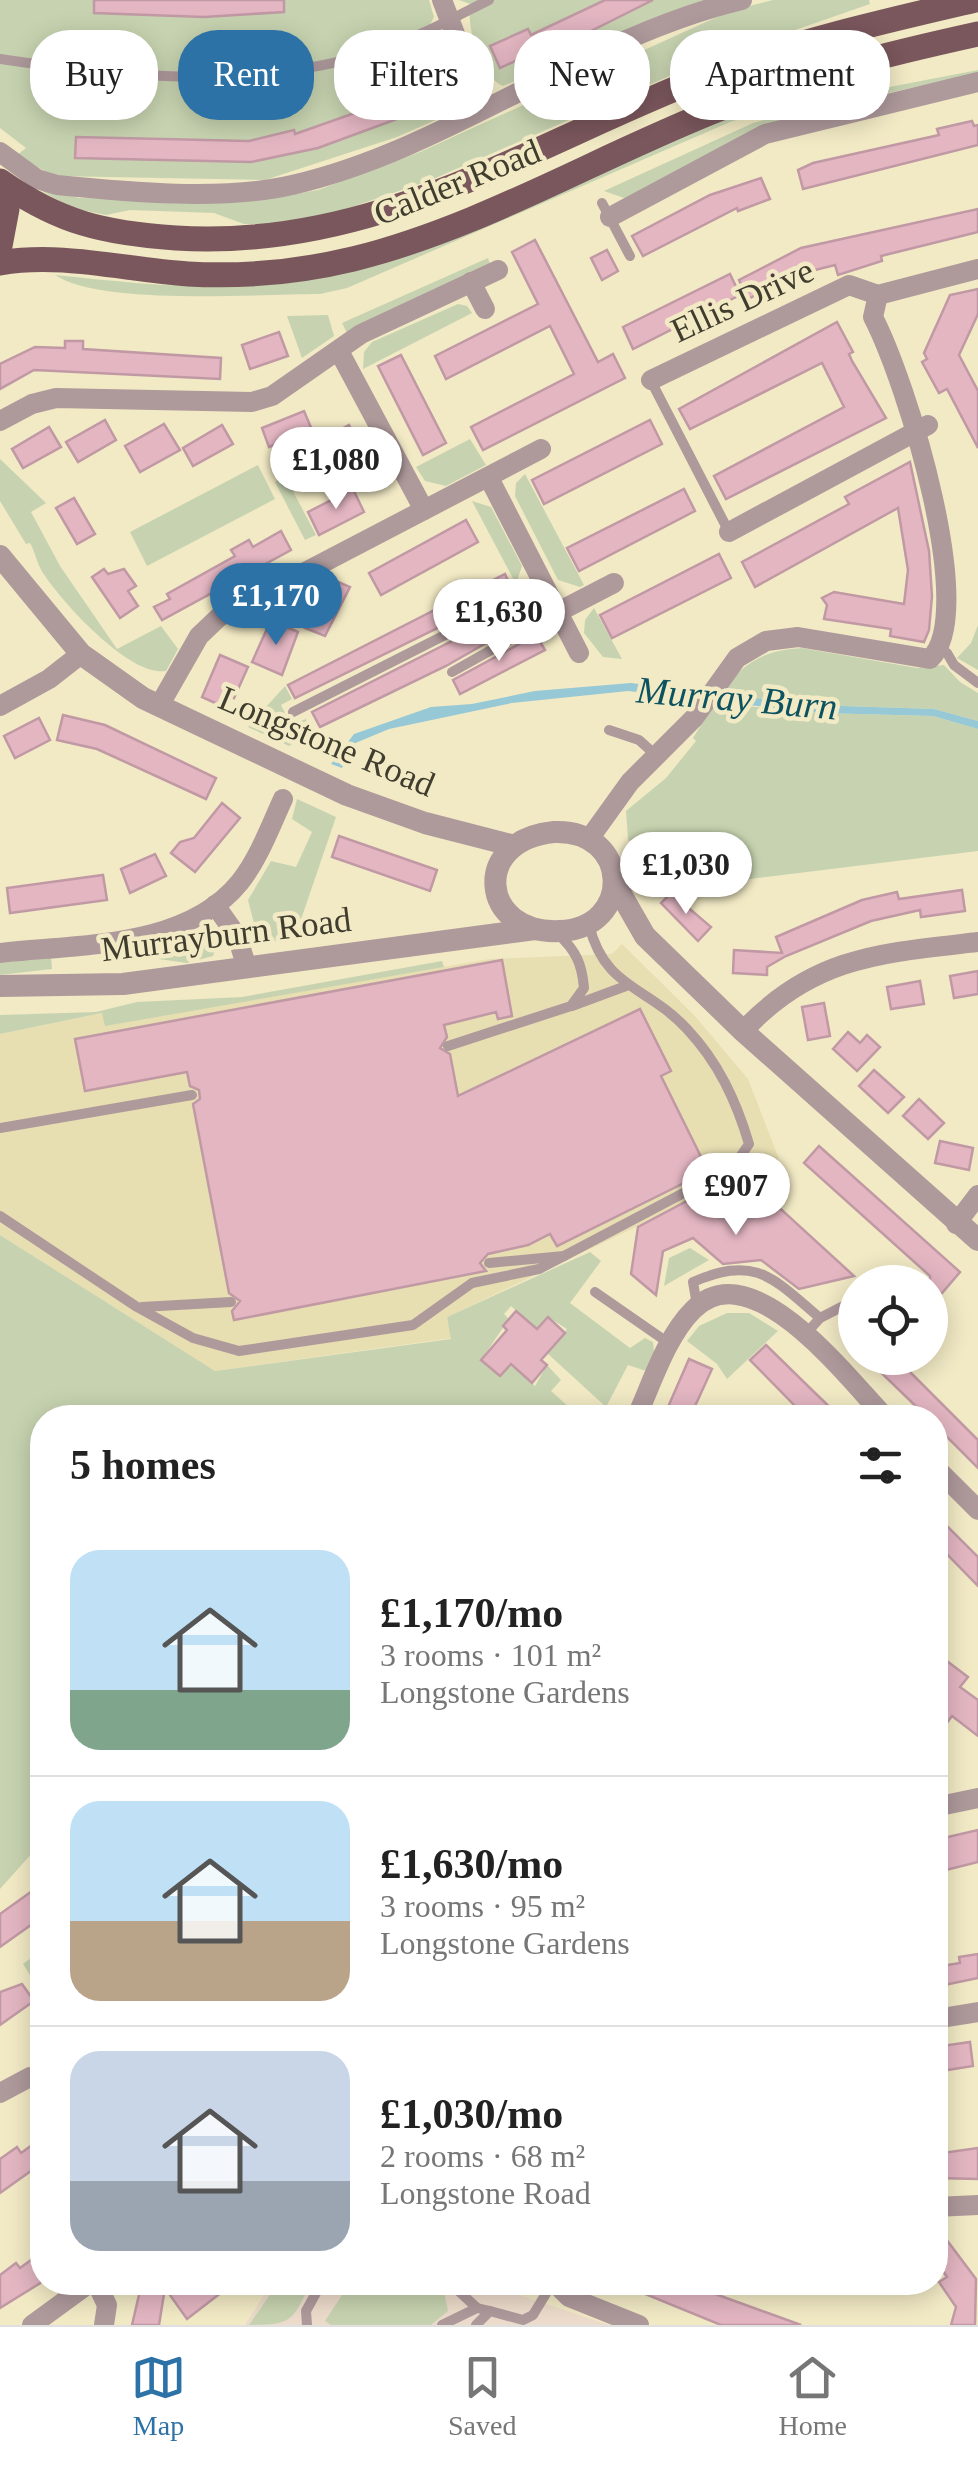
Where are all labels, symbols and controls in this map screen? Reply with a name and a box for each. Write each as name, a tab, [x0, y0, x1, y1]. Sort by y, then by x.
chip: Buy	[30, 30, 158, 120]
chip: Rent	[178, 30, 314, 120]
chip: Filters	[334, 30, 494, 120]
chip: New	[514, 30, 650, 120]
chip: Apartment	[670, 30, 890, 120]
street label: Calder Road	[368, 131, 547, 233]
street label: Ellis Drive	[665, 251, 820, 350]
pin: £1,080	[255, 427, 417, 512]
text: £1,080	[292, 441, 380, 477]
pin: £1,170	[195, 563, 357, 648]
text: £1,170	[232, 577, 320, 613]
pin: £1,630	[418, 579, 580, 664]
text: £1,630	[455, 593, 543, 629]
water label: Murray Burn	[634, 668, 839, 728]
street label: Longstone Road	[213, 679, 441, 805]
pin: £1,030	[605, 832, 767, 917]
text: £1,030	[642, 846, 730, 882]
street label: Murrayburn Road	[99, 900, 354, 969]
pin: £907	[677, 1153, 795, 1238]
text: £907	[704, 1167, 768, 1203]
map controls	[838, 1265, 948, 1375]
button: locate	[838, 1265, 948, 1375]
icon: filters	[853, 1438, 908, 1493]
text: 5 homes	[70, 1442, 216, 1488]
icon: home	[150, 1590, 270, 1710]
text: £1,170/mo	[380, 1590, 563, 1636]
text: 3 rooms · 101 m²	[380, 1637, 601, 1673]
text: Longstone Gardens	[380, 1674, 630, 1710]
icon: home	[150, 1841, 270, 1961]
text: £1,630/mo	[380, 1841, 563, 1887]
text: 3 rooms · 95 m²	[380, 1888, 585, 1924]
text: Longstone Gardens	[380, 1925, 630, 1961]
icon: home	[150, 2091, 270, 2211]
text: £1,030/mo	[380, 2091, 563, 2137]
text: 2 rooms · 68 m²	[380, 2138, 585, 2174]
text: Longstone Road	[380, 2175, 591, 2211]
tab: Map	[131, 2350, 186, 2442]
tab: Saved	[448, 2350, 516, 2442]
tab: Home	[779, 2350, 847, 2442]

